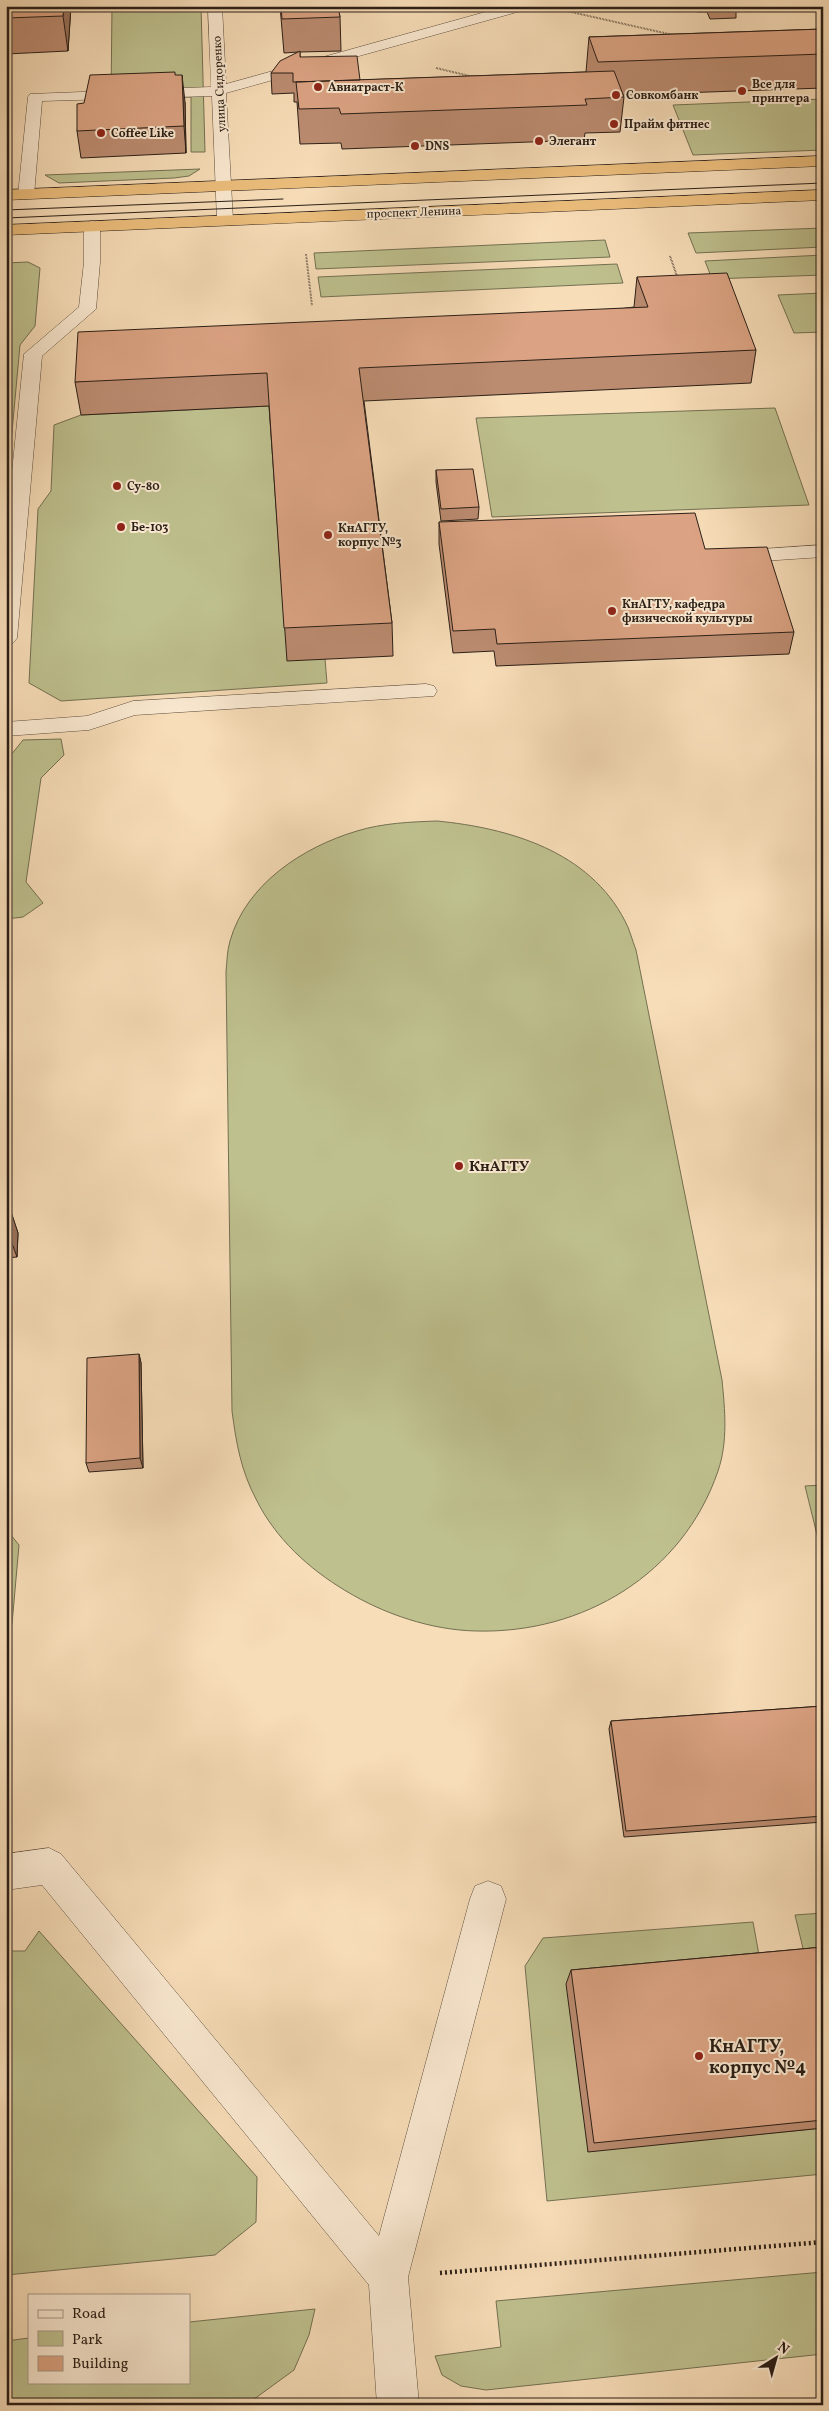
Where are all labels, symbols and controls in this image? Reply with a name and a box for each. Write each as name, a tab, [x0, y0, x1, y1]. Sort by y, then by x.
street label: улица Сидоренко	[209, 35, 231, 133]
place label: Все для принтера	[752, 77, 810, 107]
place label: Авиатраст-К	[328, 80, 404, 96]
marker: Авиатраст-К	[312, 81, 324, 93]
marker: Все для принтера	[736, 85, 748, 97]
place label: Совкомбанк	[626, 88, 698, 104]
marker: Совкомбанк	[610, 89, 622, 101]
place label: Прайм фитнес	[624, 117, 710, 133]
marker: Прайм фитнес	[608, 118, 620, 130]
place label: Coffee Like	[111, 126, 174, 142]
marker: Coffee Like	[95, 127, 107, 139]
place label: Элегант	[549, 134, 597, 150]
marker: Элегант	[533, 135, 545, 147]
place label: DNS	[425, 139, 450, 155]
marker: DNS	[409, 140, 421, 152]
street label: проспект Ленина	[366, 203, 462, 223]
place label: Су-80	[127, 479, 160, 495]
marker: Су-80	[111, 480, 123, 492]
place label: Бе-103	[131, 520, 168, 536]
marker: Бе-103	[115, 521, 127, 533]
place label: КнАГТУ, корпус №3	[338, 521, 402, 551]
marker: КнАГТУ, корпус №3	[322, 529, 334, 541]
place label: КнАГТУ, кафедра физической культуры	[622, 597, 753, 627]
marker: КнАГТУ, кафедра физической культуры	[606, 605, 618, 617]
place label: КнАГТУ	[469, 1157, 529, 1178]
marker: КнАГТУ	[453, 1160, 465, 1172]
place label: КнАГТУ, корпус №4	[709, 2035, 806, 2081]
marker: КнАГТУ, корпус №4	[693, 2050, 705, 2062]
legend	[28, 2294, 190, 2384]
text: Road	[72, 2304, 106, 2325]
text: Park	[72, 2330, 103, 2351]
north arrow	[752, 2334, 802, 2384]
text: N	[773, 2338, 793, 2359]
text: Building	[72, 2354, 129, 2375]

